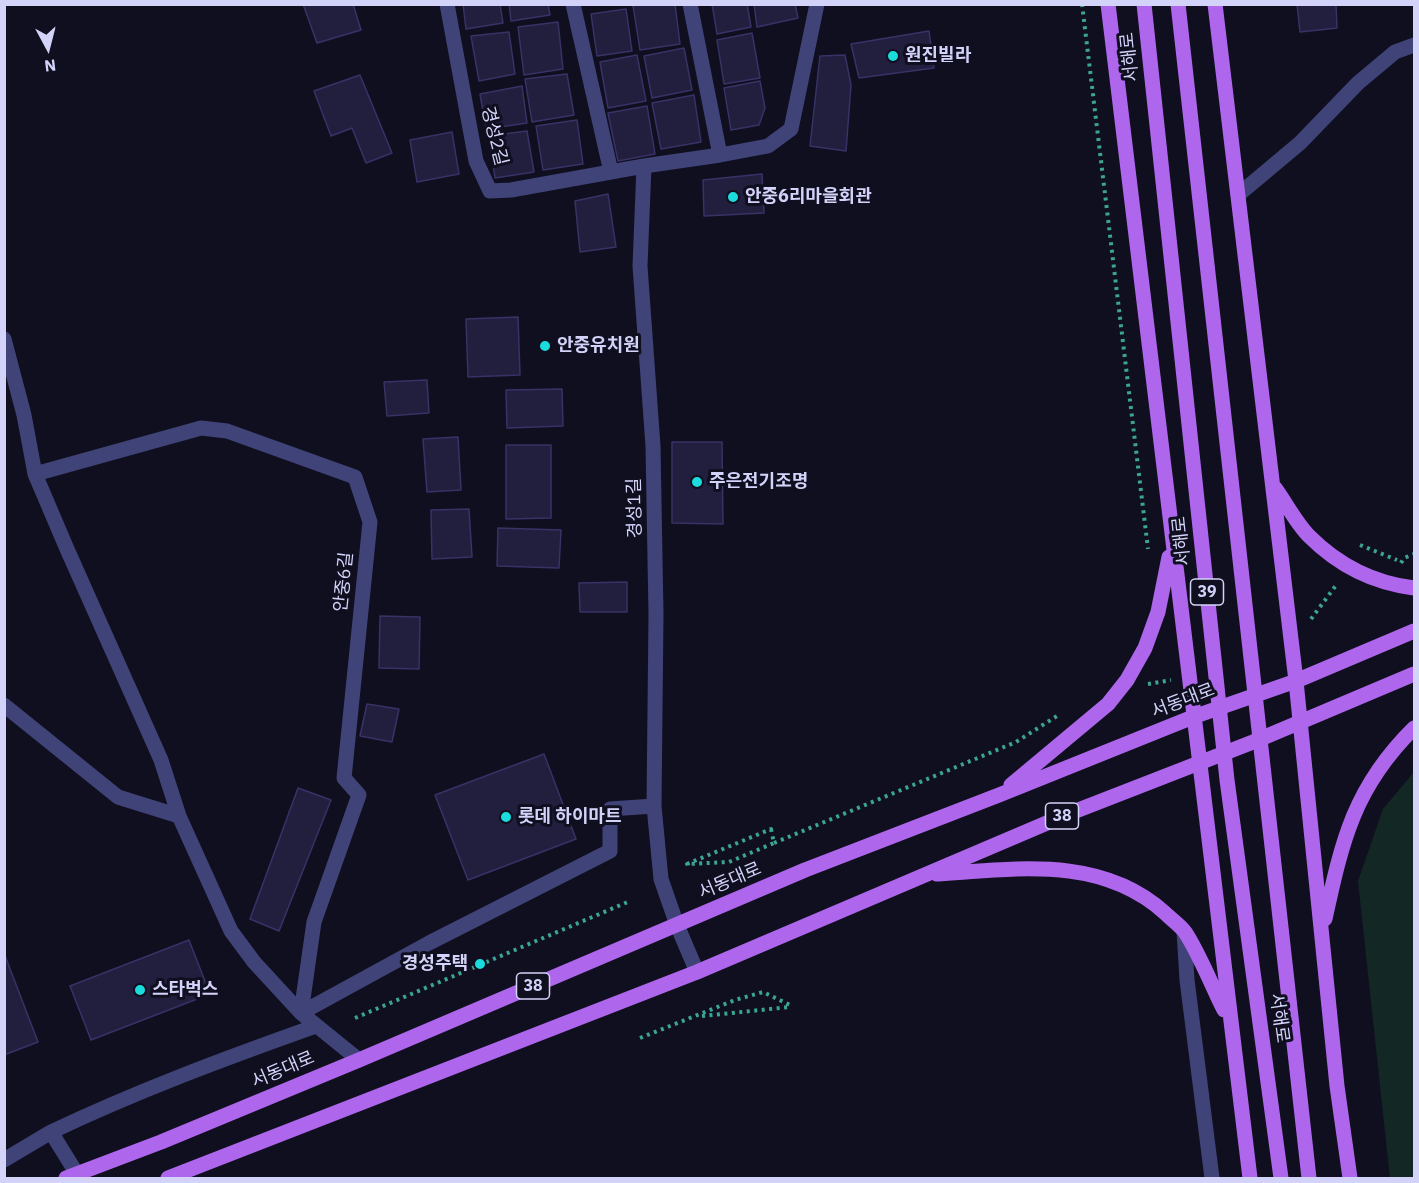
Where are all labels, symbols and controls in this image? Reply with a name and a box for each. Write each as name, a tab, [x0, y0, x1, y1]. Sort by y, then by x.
north arrow	[18, 18, 78, 78]
street label: 서해로	[1117, 31, 1143, 83]
place label: 원진빌라	[905, 45, 971, 67]
marker: 원진빌라	[886, 49, 900, 63]
text: N	[43, 55, 57, 76]
street label: 경성2길	[476, 104, 512, 168]
place label: 안중6리마을회관	[745, 186, 872, 208]
marker: 안중6리마을회관	[726, 190, 740, 204]
place label: 안중유치원	[557, 335, 640, 357]
marker: 안중유치원	[538, 339, 552, 353]
place label: 주은전기조명	[709, 471, 808, 493]
marker: 주은전기조명	[690, 475, 704, 489]
street label: 경성1길	[624, 478, 646, 538]
street label: 서해로	[1169, 515, 1195, 567]
street label: 안중6길	[330, 551, 358, 613]
road number: 39	[1190, 579, 1224, 605]
street label: 서동대로	[1148, 679, 1218, 723]
road number: 38	[1046, 803, 1078, 829]
place label: 롯데 하이마트	[518, 806, 622, 828]
marker: 롯데 하이마트	[499, 810, 513, 824]
street label: 서동대로	[695, 858, 765, 904]
place label: 경성주택	[402, 953, 468, 975]
marker: 경성주택	[473, 957, 487, 971]
road number: 38	[516, 973, 550, 999]
place label: 스타벅스	[152, 979, 218, 1001]
marker: 스타벅스	[133, 983, 147, 997]
street label: 서해로	[1265, 992, 1293, 1044]
street label: 서동대로	[248, 1047, 318, 1093]

